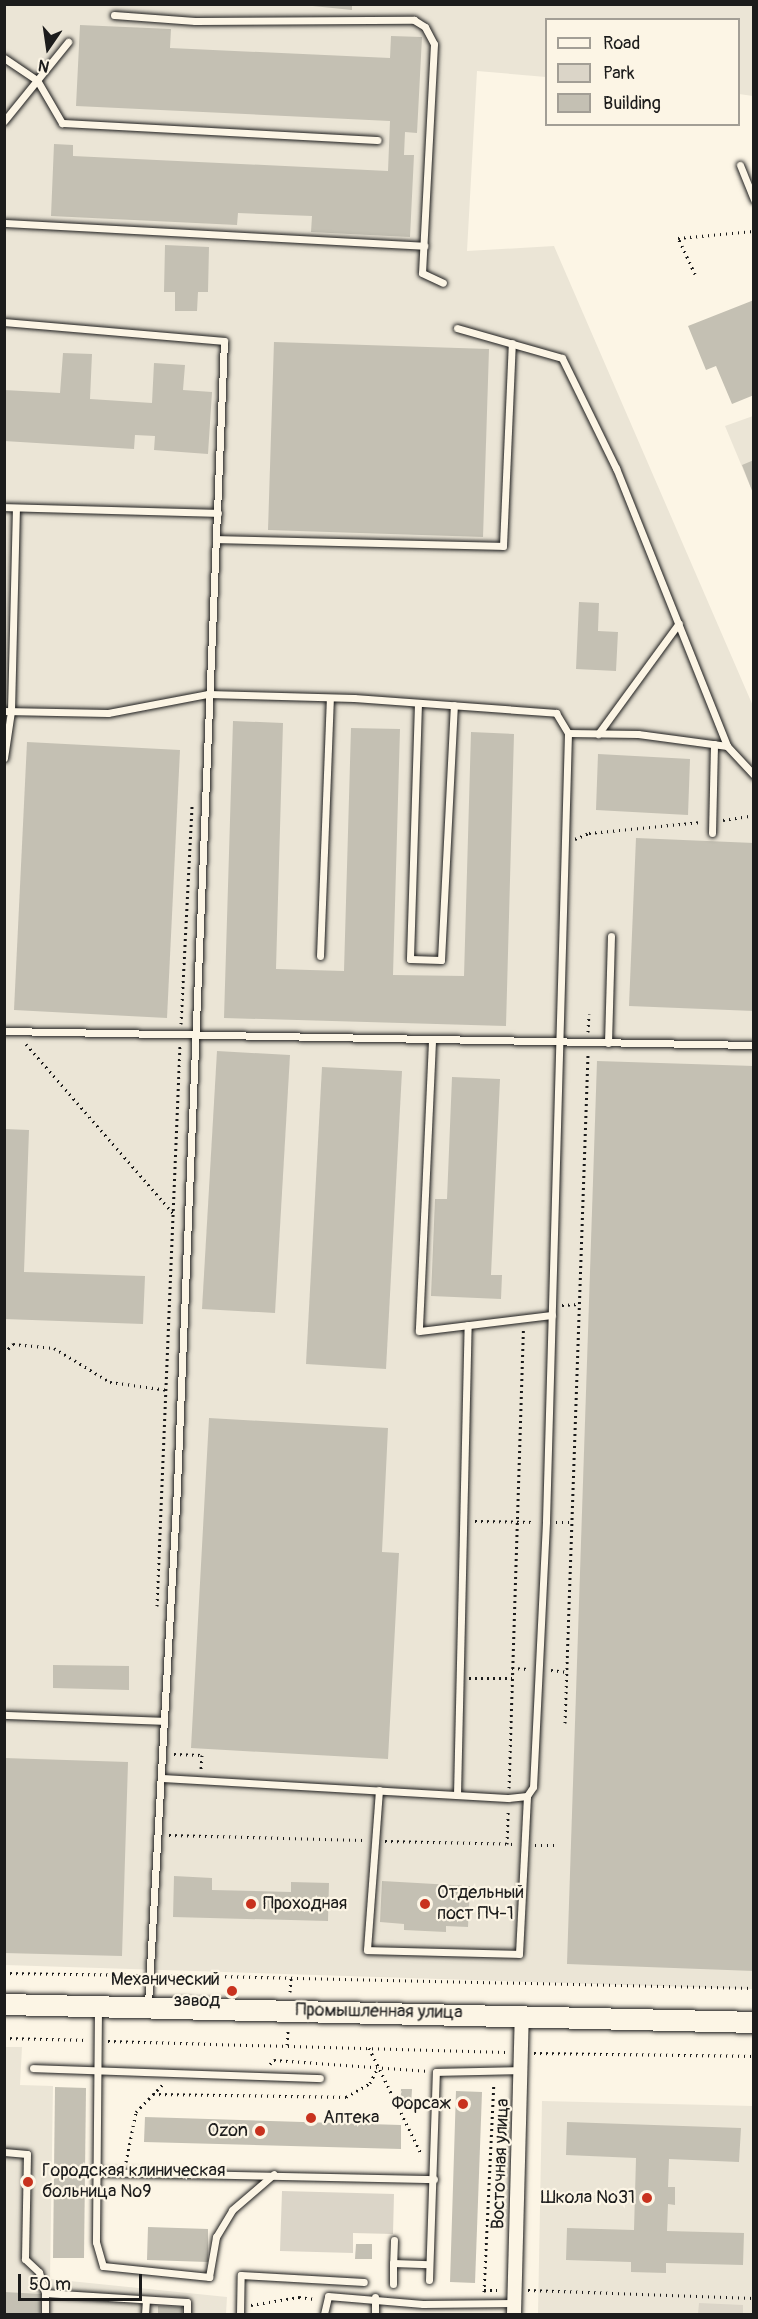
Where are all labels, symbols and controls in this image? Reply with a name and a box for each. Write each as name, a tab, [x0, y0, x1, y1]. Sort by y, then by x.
north arrow	[18, 18, 78, 78]
legend	[545, 18, 740, 126]
text: Road	[603, 32, 640, 55]
text: N	[36, 55, 51, 77]
text: Park	[603, 62, 635, 85]
text: Building	[603, 92, 661, 115]
place label: Отдельный пост ПЧ-1	[437, 1883, 524, 1926]
place label: Проходная	[263, 1893, 347, 1915]
marker: Проходная	[244, 1897, 258, 1911]
marker: Отдельный пост ПЧ-1	[418, 1897, 432, 1911]
place label: Механический завод	[111, 1970, 220, 2012]
marker: Механический завод	[225, 1984, 239, 1998]
street label: Промышленная улица	[295, 2000, 463, 2024]
place label: Форсаж	[392, 2093, 451, 2115]
marker: Форсаж	[456, 2097, 470, 2111]
street label: Восточная улица	[488, 2098, 514, 2230]
place label: Аптека	[323, 2107, 379, 2129]
marker: Аптека	[304, 2111, 318, 2125]
place label: Ozon	[208, 2120, 248, 2142]
marker: Ozon	[253, 2124, 267, 2138]
place label: Городская клиническая больница №9	[42, 2161, 225, 2204]
marker: Городская клиническая больница №9	[19, 2173, 37, 2191]
place label: Школа №31	[541, 2187, 635, 2209]
marker: Школа №31	[640, 2191, 654, 2205]
scale bar	[21, 2262, 146, 2300]
text: 50 m	[29, 2273, 71, 2296]

